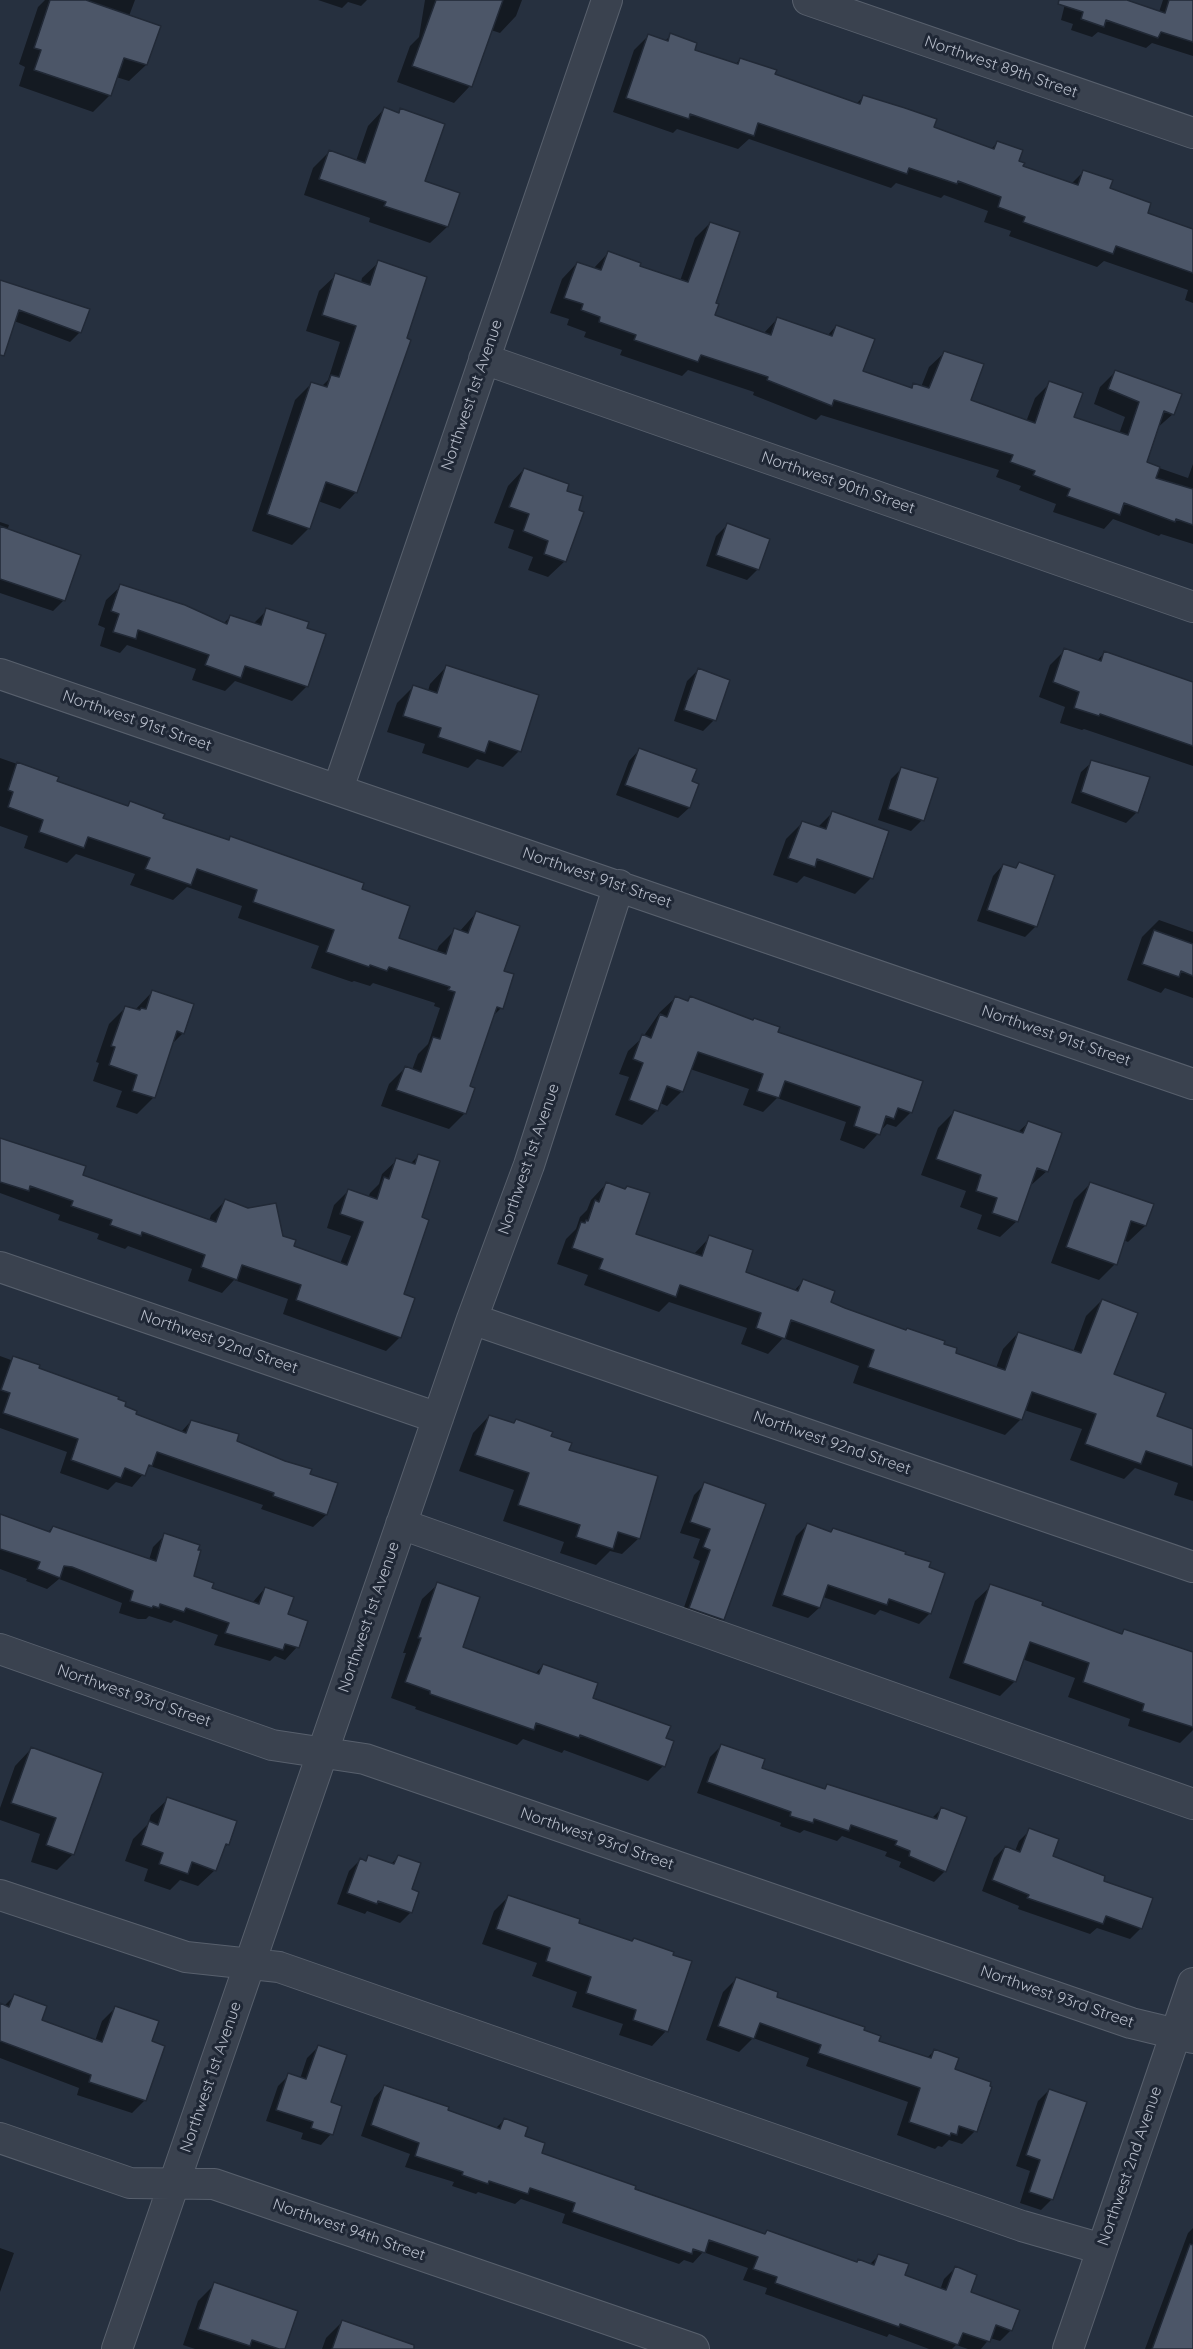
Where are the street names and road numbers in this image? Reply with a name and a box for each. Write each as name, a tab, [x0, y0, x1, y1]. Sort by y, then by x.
street label: Northwest 89th Street	[922, 32, 1080, 102]
street label: Northwest 1st Avenue	[437, 317, 507, 473]
street label: Northwest 90th Street	[759, 448, 917, 518]
street label: Northwest 91st Street	[60, 686, 214, 756]
street label: Northwest 91st Street	[520, 843, 674, 913]
street label: Northwest 91st Street	[979, 1001, 1133, 1071]
street label: Northwest 1st Avenue	[494, 1081, 564, 1237]
street label: Northwest 92nd Street	[138, 1306, 300, 1378]
street label: Northwest 92nd Street	[751, 1407, 913, 1479]
street label: Northwest 1st Avenue	[334, 1539, 404, 1695]
street label: Northwest 93rd Street	[55, 1661, 213, 1731]
street label: Northwest 93rd Street	[518, 1804, 676, 1874]
street label: Northwest 93rd Street	[978, 1962, 1136, 2032]
street label: Northwest 1st Avenue	[176, 1999, 246, 2155]
street label: Northwest 2nd Avenue	[1094, 2084, 1166, 2248]
street label: Northwest 94th Street	[270, 2195, 428, 2265]

